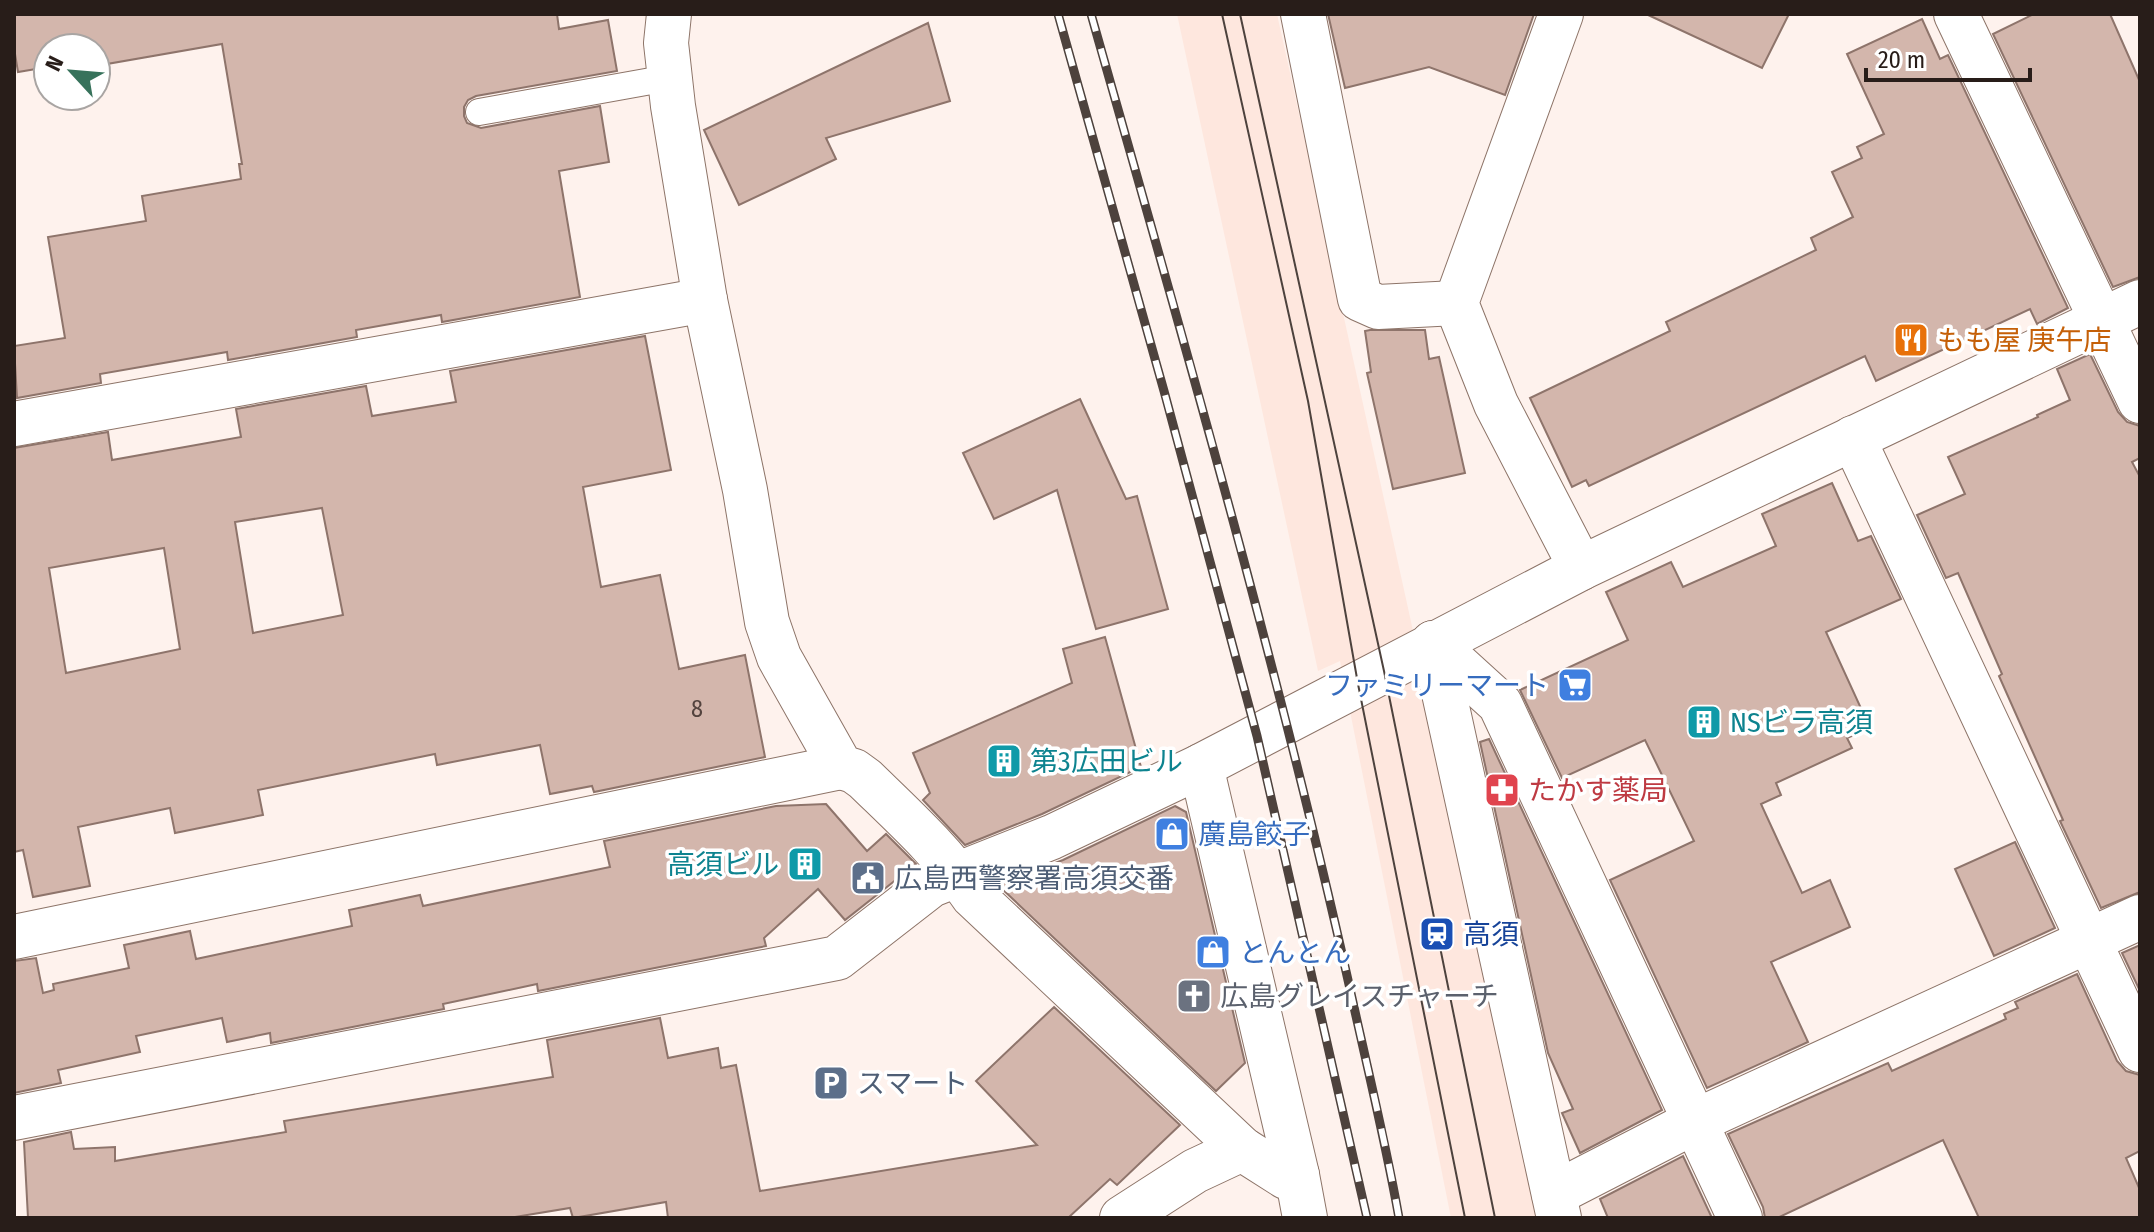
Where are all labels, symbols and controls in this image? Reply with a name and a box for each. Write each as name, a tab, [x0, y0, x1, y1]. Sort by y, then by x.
north arrow	[32, 32, 112, 112]
scale bar	[1866, 32, 2030, 82]
text: 20 m	[1878, 46, 1925, 74]
text: N	[39, 52, 69, 75]
restaurant icon: もも屋 庚午店	[1892, 321, 1930, 359]
place label: もも屋 庚午店	[1937, 324, 2112, 357]
supermarket icon: ファミリーマート	[1556, 666, 1594, 704]
place label: ファミリーマート	[1325, 669, 1549, 702]
house number: 8	[691, 695, 703, 723]
building icon: NSビラ高須	[1685, 703, 1723, 741]
place label: NSビラ高須	[1730, 706, 1873, 739]
building icon: 第3広田ビル	[985, 742, 1023, 780]
place label: 第3広田ビル	[1030, 745, 1183, 778]
pharmacy icon: たかす薬局	[1483, 771, 1521, 809]
place label: たかす薬局	[1528, 774, 1668, 807]
shop icon: 廣島餃子	[1153, 815, 1191, 853]
place label: 廣島餃子	[1198, 818, 1310, 851]
building icon: 高須ビル	[786, 845, 824, 883]
place label: 高須ビル	[667, 848, 779, 881]
public building icon: 広島西警察署高須交番	[849, 859, 887, 897]
place label: 広島西警察署高須交番	[894, 862, 1174, 895]
station icon: 高須	[1418, 915, 1456, 953]
place label: 高須	[1463, 918, 1519, 951]
shop icon: とんとん	[1194, 933, 1232, 971]
place label: とんとん	[1239, 936, 1351, 969]
church icon: 広島グレイスチャーチ	[1175, 977, 1213, 1015]
place label: 広島グレイスチャーチ	[1220, 980, 1499, 1013]
parking icon: スマート	[812, 1064, 850, 1102]
place label: スマート	[857, 1067, 968, 1100]

